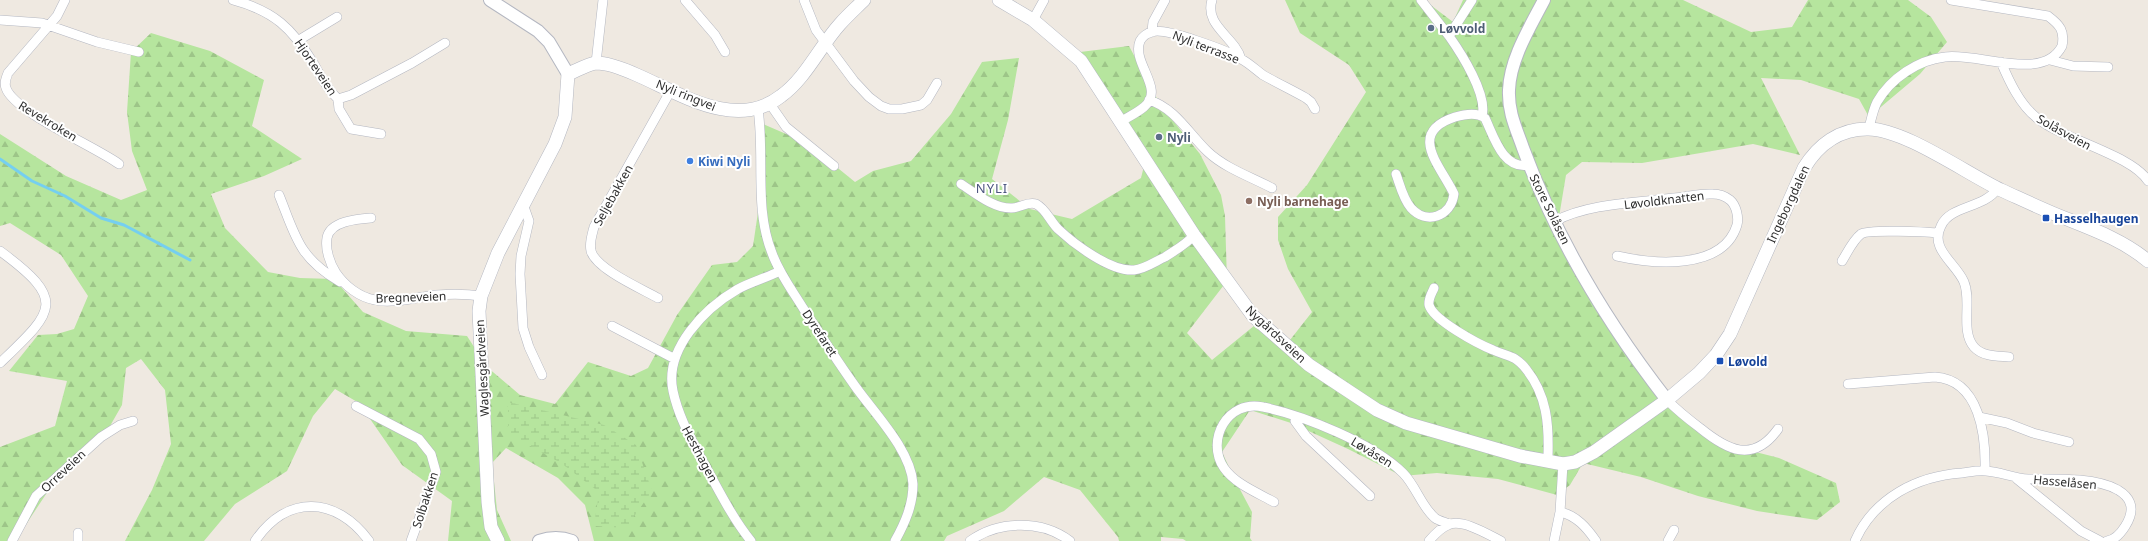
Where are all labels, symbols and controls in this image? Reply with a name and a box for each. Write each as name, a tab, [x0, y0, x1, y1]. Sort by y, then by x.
place label: Løvvold	[1439, 20, 1485, 37]
marker: Løvvold	[1426, 23, 1436, 33]
street label: Nyli terrasse	[1170, 26, 1242, 68]
street label: Hjorteveien	[291, 35, 341, 99]
street label: Nyli ringvei	[653, 75, 719, 115]
street label: Revekroken	[15, 97, 81, 145]
street label: Solåsveien	[2034, 110, 2094, 154]
place label: Nyli	[1167, 129, 1191, 146]
marker: Nyli	[1154, 132, 1164, 142]
place label: Kiwi Nyli	[698, 153, 750, 170]
marker: Kiwi Nyli	[685, 156, 695, 166]
street label: Seljebakken	[589, 161, 637, 229]
street label: Ingeborgdalen	[1763, 162, 1813, 246]
street label: Store Solåsen	[1526, 171, 1574, 247]
district label: NYLI	[976, 179, 1008, 197]
street label: Løvoldknatten	[1623, 187, 1705, 213]
place label: Nyli barnehage	[1257, 193, 1349, 210]
marker: Nyli barnehage	[1244, 196, 1254, 206]
place label: Hasselhaugen	[2054, 210, 2139, 227]
marker: Hasselhaugen	[2041, 213, 2051, 223]
street label: Bregneveien	[375, 287, 447, 307]
street label: Nygårdsveien	[1242, 301, 1310, 367]
street label: Dyrefaret	[798, 306, 842, 360]
street label: Waglesgårdveien	[471, 319, 493, 417]
place label: Løvold	[1728, 353, 1767, 370]
marker: Løvold	[1715, 356, 1725, 366]
street label: Hesthagen	[678, 423, 722, 485]
street label: Løvåsen	[1348, 433, 1396, 471]
street label: Orreveien	[37, 446, 89, 496]
street label: Solbakken	[408, 470, 442, 530]
street label: Hasselåsen	[2033, 471, 2097, 493]

